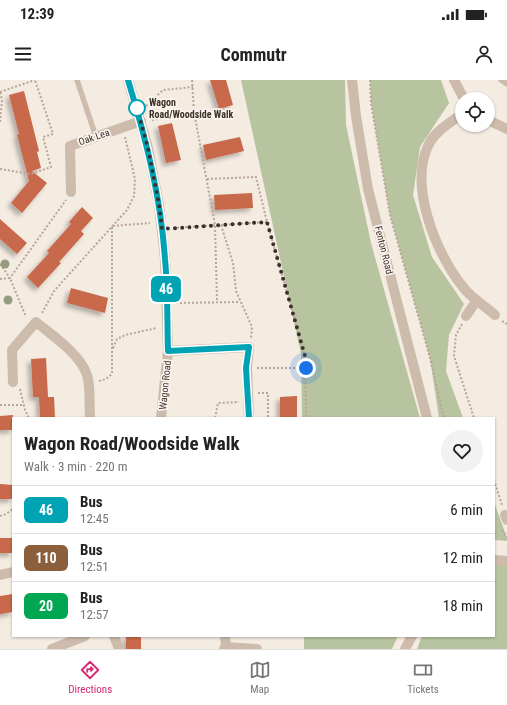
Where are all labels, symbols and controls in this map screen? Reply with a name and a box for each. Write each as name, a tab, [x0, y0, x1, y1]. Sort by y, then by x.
text: 12:39	[20, 5, 54, 23]
icon: menu	[12, 43, 34, 65]
icon: person	[473, 43, 495, 65]
text: Commutr	[220, 44, 287, 65]
map controls	[455, 92, 495, 132]
button: locate	[455, 92, 495, 132]
place label: Wagon Road/Woodside Walk	[149, 97, 233, 120]
marker: Wagon Road/Woodside Walk	[128, 99, 146, 117]
street label: Oak Lea	[77, 127, 111, 147]
street label: Fenton Road	[373, 225, 395, 275]
line badge: 46	[148, 276, 184, 302]
text: 46	[159, 281, 173, 297]
your location	[296, 358, 316, 378]
street label: Wagon Road	[157, 360, 173, 410]
button: heart	[441, 430, 483, 472]
text: Wagon Road/Woodside Walk	[24, 432, 240, 455]
text: Walk · 3 min · 220 m	[24, 459, 128, 474]
text: Bus	[80, 493, 103, 511]
text: 6 min	[450, 501, 483, 519]
text: 46	[39, 502, 53, 518]
text: 12:45	[80, 511, 109, 526]
text: Bus	[80, 541, 103, 559]
text: 12 min	[443, 549, 483, 567]
text: 110	[35, 550, 57, 566]
text: 12:51	[80, 559, 109, 574]
text: Bus	[80, 589, 103, 607]
text: 18 min	[443, 597, 483, 615]
text: 20	[39, 598, 53, 614]
text: 12:57	[80, 607, 109, 622]
tab: Directions	[68, 659, 112, 696]
tab: Map	[249, 659, 271, 696]
tab: Tickets	[407, 659, 439, 696]

